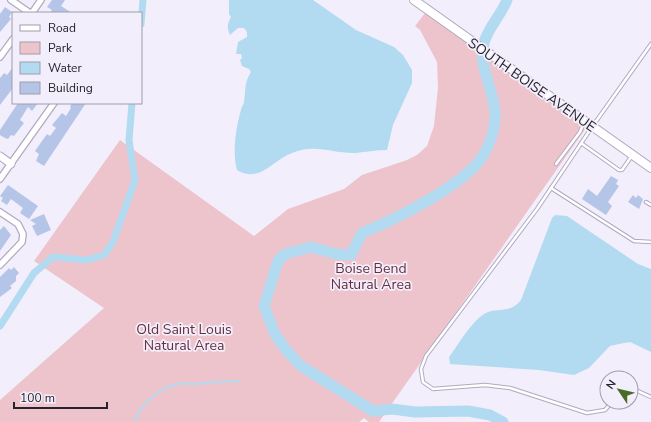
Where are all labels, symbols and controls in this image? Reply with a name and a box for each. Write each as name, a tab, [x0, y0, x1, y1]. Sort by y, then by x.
legend	[12, 12, 142, 104]
text: Road	[48, 20, 76, 36]
street label: SOUTH BOISE AVENUE	[464, 34, 600, 136]
text: Park	[48, 40, 73, 56]
text: Water	[48, 60, 82, 76]
text: Building	[48, 80, 93, 96]
park label: Boise Bend Natural Area	[331, 259, 411, 294]
park label: Old Saint Louis Natural Area	[136, 320, 232, 355]
north arrow	[599, 370, 639, 410]
text: N	[603, 377, 620, 392]
scale bar	[14, 384, 107, 410]
text: 100 m	[20, 390, 55, 406]

